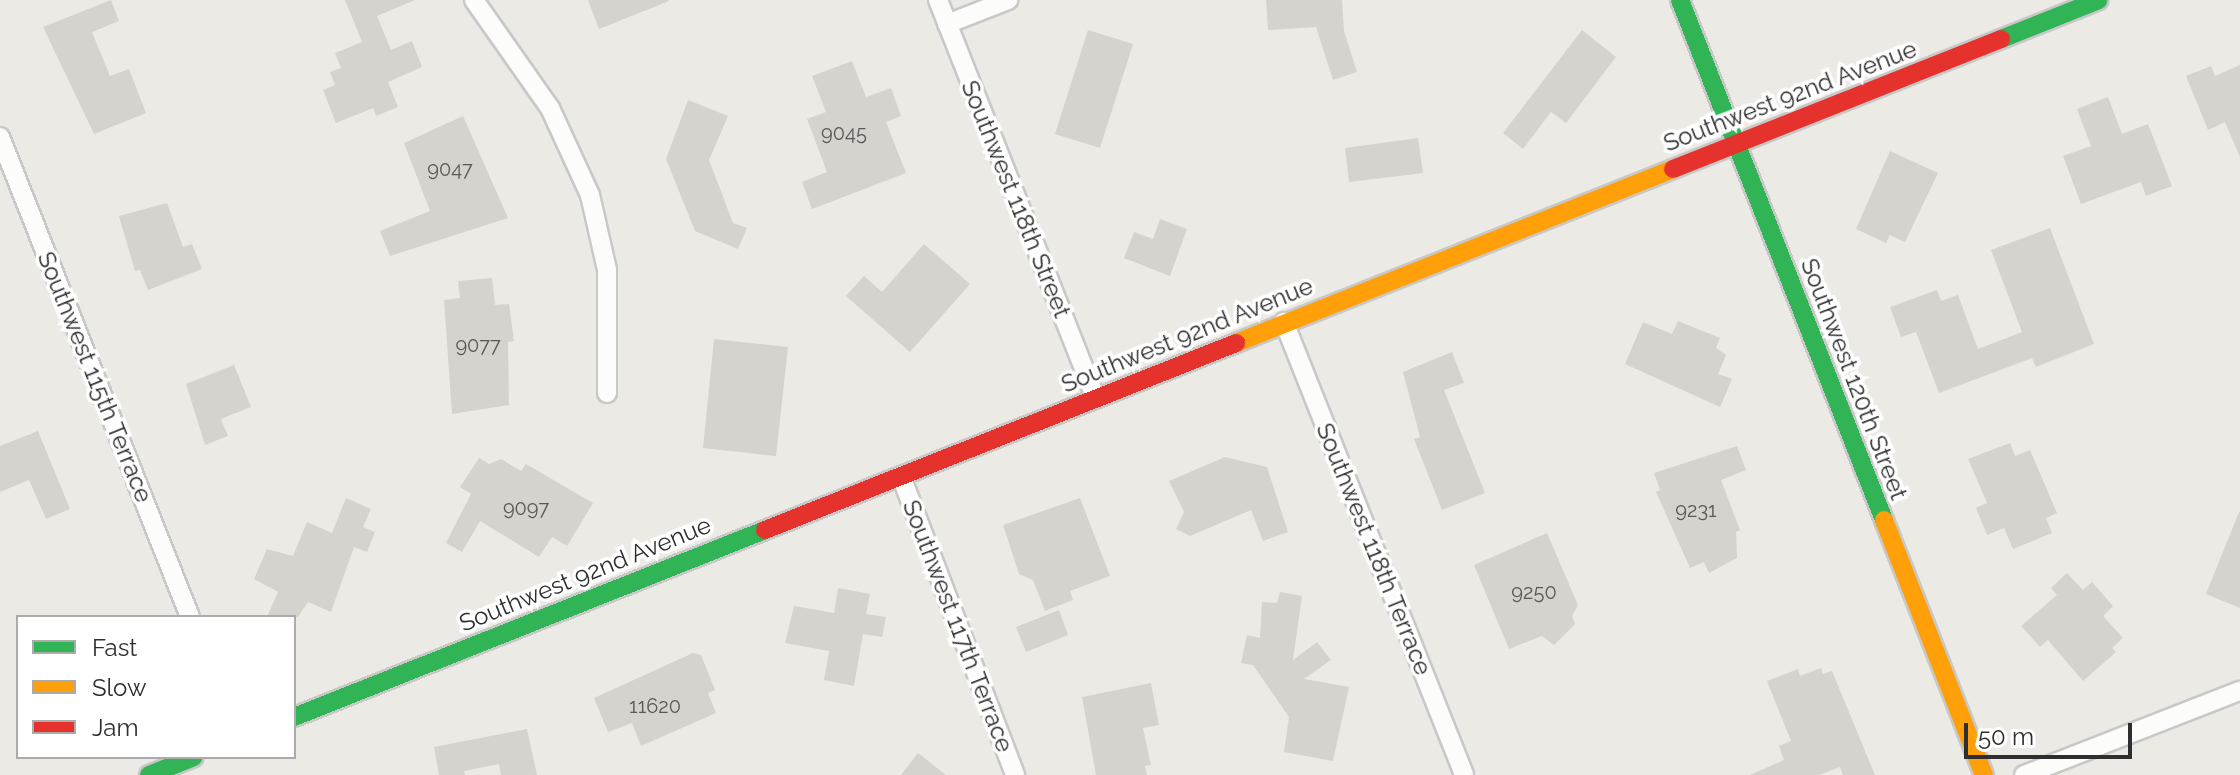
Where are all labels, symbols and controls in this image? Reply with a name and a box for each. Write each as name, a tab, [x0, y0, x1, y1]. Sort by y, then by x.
street label: Southwest 92nd Avenue	[1659, 34, 1921, 158]
street label: Southwest 118th Street	[955, 76, 1077, 322]
house number: 9045	[821, 121, 867, 145]
house number: 9047	[427, 157, 473, 181]
street label: Southwest 115th Terrace	[31, 247, 159, 507]
street label: Southwest 120th Street	[1795, 254, 1913, 504]
street label: Southwest 92nd Avenue	[1057, 271, 1317, 399]
house number: 9077	[455, 333, 501, 357]
street label: Southwest 118th Terrace	[1310, 419, 1438, 679]
house number: 9097	[503, 496, 549, 520]
street label: Southwest 117th Terrace	[896, 496, 1020, 756]
house number: 9231	[1675, 498, 1717, 522]
street label: Southwest 92nd Avenue	[455, 510, 715, 638]
house number: 9250	[1511, 580, 1557, 604]
legend	[16, 615, 296, 759]
text: Fast	[92, 633, 137, 662]
text: Slow	[92, 673, 146, 702]
house number: 11620	[629, 694, 681, 718]
scale bar	[1968, 707, 2136, 757]
text: Jam	[92, 713, 138, 742]
text: 50 m	[1978, 722, 2034, 751]

